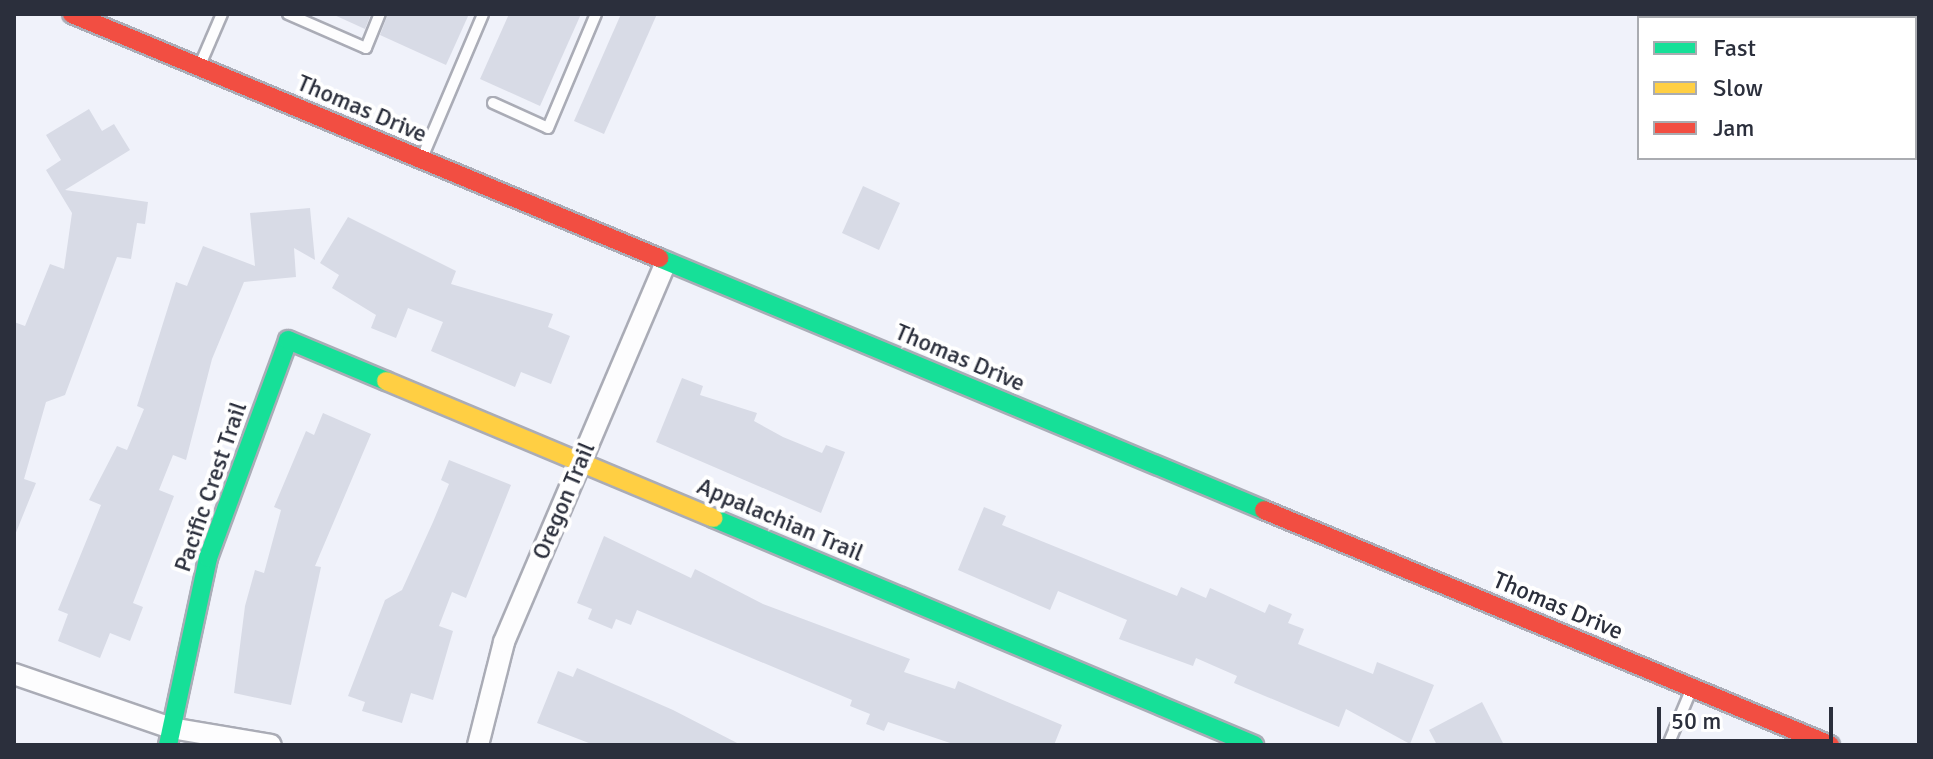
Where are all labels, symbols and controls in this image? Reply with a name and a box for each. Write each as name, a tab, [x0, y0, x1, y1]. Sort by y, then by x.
legend	[1637, 16, 1917, 160]
text: Fast	[1713, 33, 1756, 63]
street label: Thomas Drive	[293, 69, 431, 149]
text: Slow	[1713, 73, 1763, 103]
text: Jam	[1713, 113, 1754, 143]
street label: Thomas Drive	[891, 318, 1029, 398]
street label: Pacific Crest Trail	[168, 398, 254, 576]
street label: Oregon Trail	[526, 438, 602, 564]
street label: Appalachian Trail	[692, 472, 868, 568]
street label: Thomas Drive	[1489, 566, 1627, 646]
scale bar	[1661, 691, 1837, 741]
text: 50 m	[1671, 706, 1721, 736]

